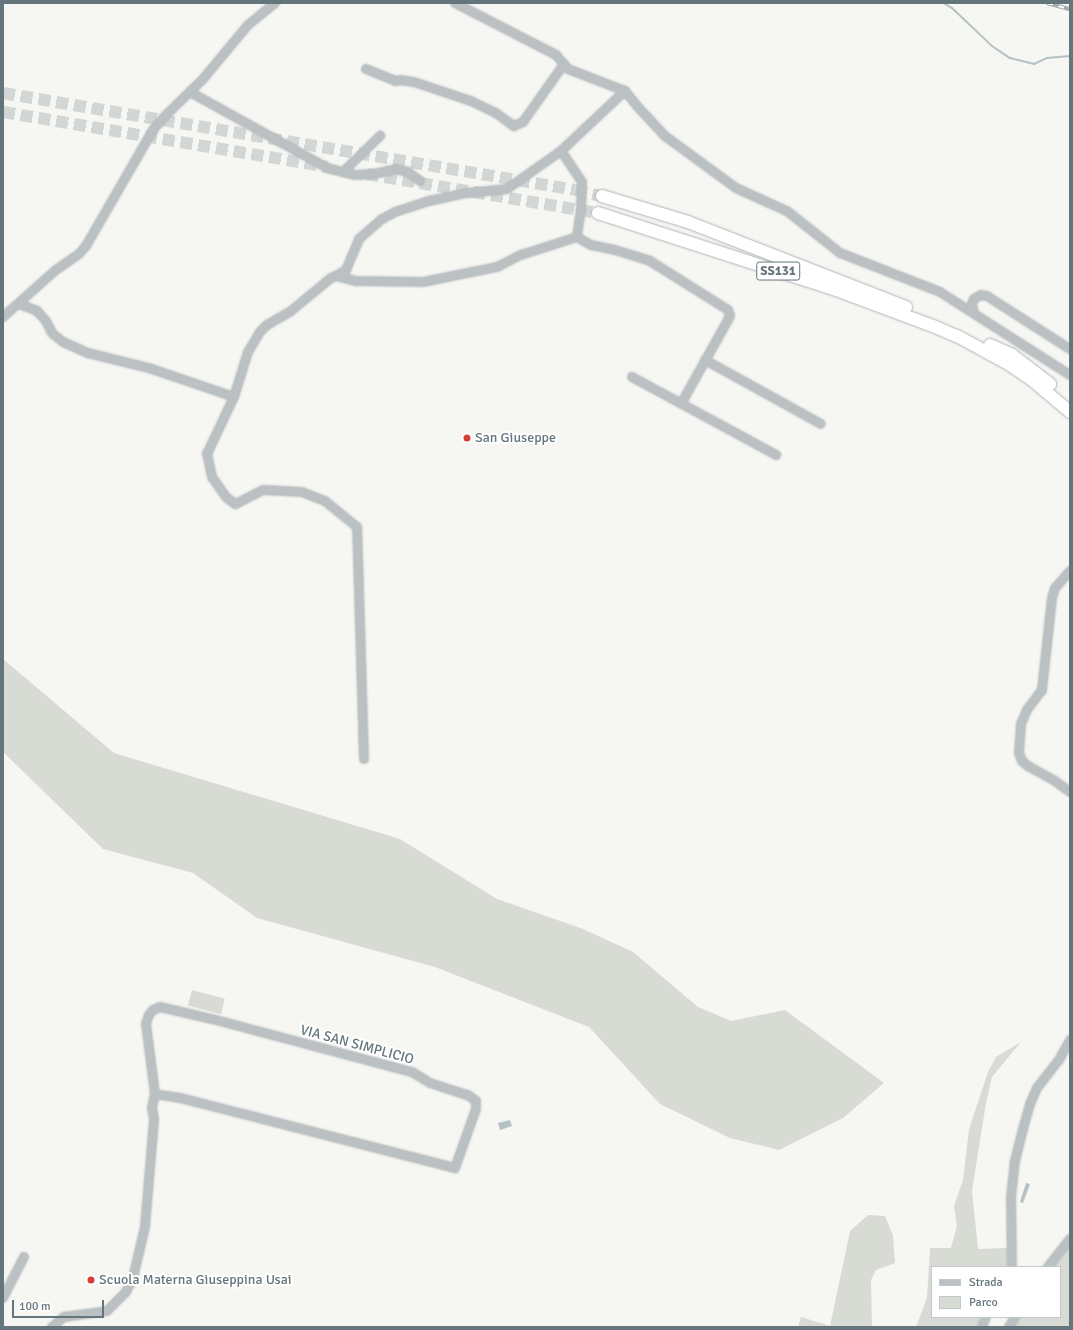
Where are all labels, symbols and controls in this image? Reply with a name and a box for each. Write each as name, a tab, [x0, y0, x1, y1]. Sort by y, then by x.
road number: SS131	[756, 260, 800, 282]
place label: San Giuseppe	[475, 430, 556, 446]
marker: San Giuseppe	[462, 433, 472, 443]
street label: VIA SAN SIMPLICIO	[298, 1022, 416, 1068]
legend	[931, 1266, 1061, 1318]
place label: Scuola Materna Giuseppina Usai	[99, 1272, 292, 1288]
marker: Scuola Materna Giuseppina Usai	[86, 1275, 96, 1285]
text: Strada	[969, 1275, 1003, 1290]
scale bar	[14, 1292, 106, 1318]
text: Parco	[969, 1295, 998, 1310]
text: 100 m	[19, 1299, 51, 1314]

